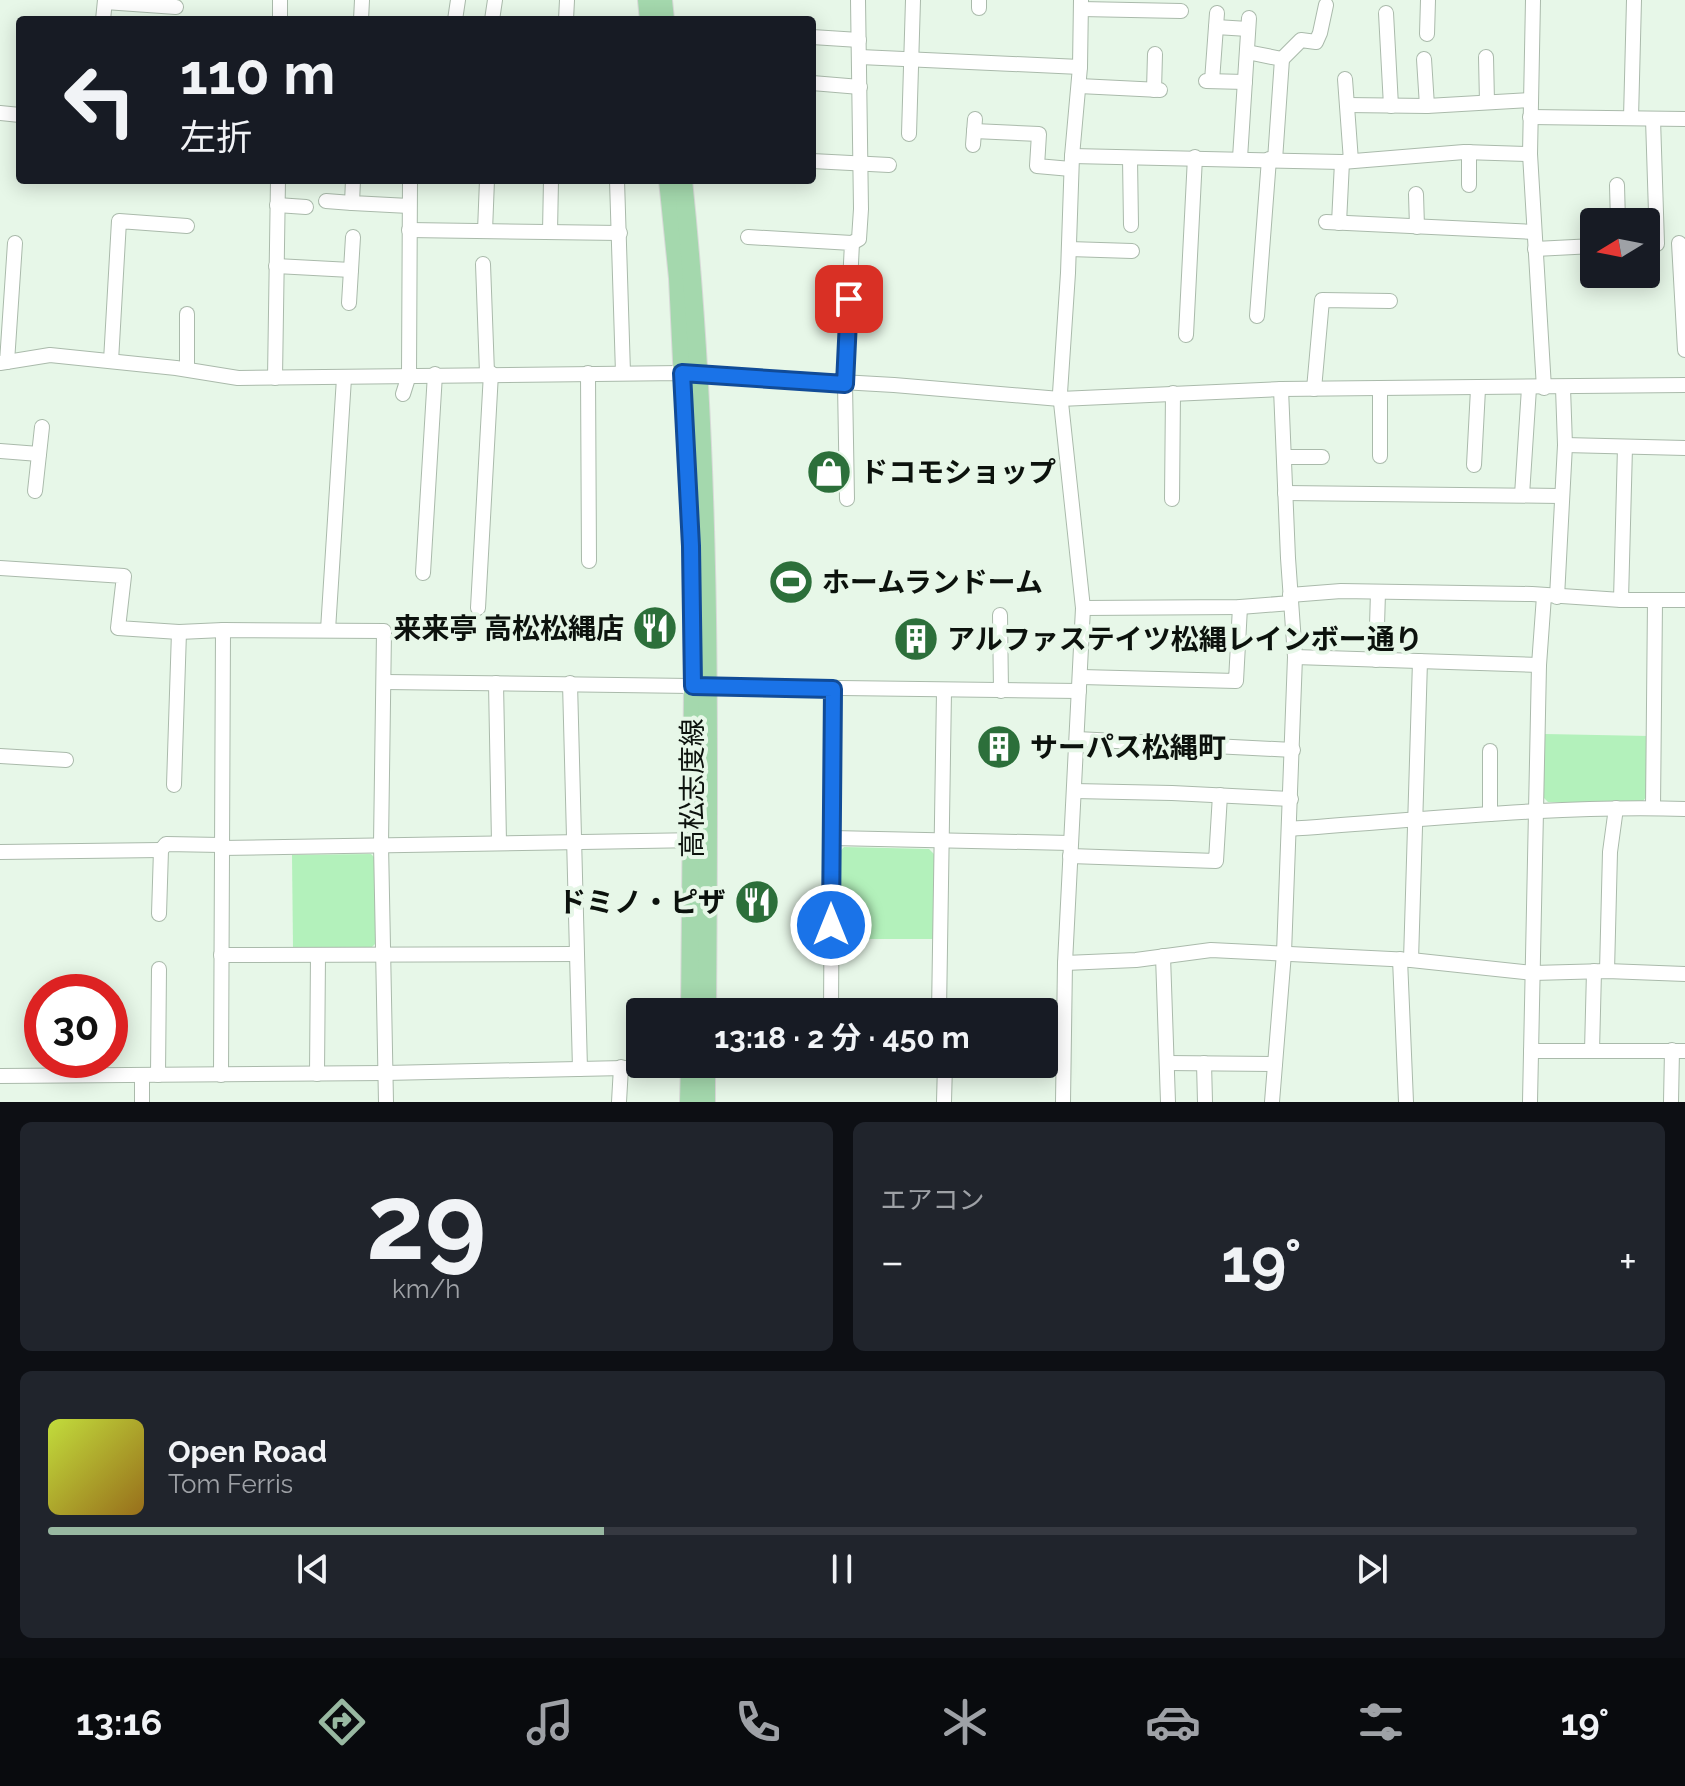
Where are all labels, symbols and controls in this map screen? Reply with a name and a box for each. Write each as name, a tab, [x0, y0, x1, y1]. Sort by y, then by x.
text: 110 m	[180, 41, 335, 107]
icon: left	[48, 48, 152, 152]
text: 左折	[180, 116, 252, 158]
north arrow	[1580, 208, 1660, 288]
map controls	[1580, 208, 1660, 288]
pin	[815, 265, 883, 333]
icon: arrive	[827, 277, 871, 321]
shop icon: ドコモショップ	[805, 448, 853, 496]
place label: ドコモショップ	[860, 456, 1056, 489]
sports icon: ホームランドーム	[767, 558, 815, 606]
place label: ホームランドーム	[822, 566, 1043, 599]
restaurant icon: 来来亭 高松松縄店	[631, 604, 679, 652]
place label: 来来亭 高松松縄店	[393, 612, 624, 645]
building icon: アルファステイツ松縄レインボー通り	[892, 615, 940, 663]
place label: アルファステイツ松縄レインボー通り	[947, 623, 1423, 656]
street label: 高松志度線	[676, 718, 709, 858]
building icon: サーパス松縄町	[975, 723, 1023, 771]
place label: サーパス松縄町	[1030, 731, 1226, 764]
restaurant icon: ドミノ・ピザ	[733, 878, 781, 926]
position arrow	[789, 883, 873, 967]
place label: ドミノ・ピザ	[558, 886, 726, 919]
speed limit sign: 30	[24, 974, 128, 1078]
text: 13:18 · 2 分 · 450 m	[714, 1020, 970, 1055]
text: 29	[366, 1161, 486, 1283]
text: エアコン	[881, 1185, 985, 1215]
text: 19°	[1221, 1226, 1302, 1296]
text: −	[881, 1236, 904, 1287]
text: +	[1619, 1236, 1637, 1287]
text: km/h	[392, 1274, 461, 1304]
text: Open Road	[168, 1434, 327, 1469]
text: Tom Ferris	[168, 1469, 293, 1499]
icon: previous	[291, 1547, 335, 1591]
icon: pause	[820, 1547, 864, 1591]
icon: next	[1350, 1547, 1394, 1591]
icon: directions	[314, 1694, 370, 1750]
icon: music	[522, 1694, 578, 1750]
icon: phone	[730, 1694, 786, 1750]
icon: climate	[937, 1694, 993, 1750]
icon: car	[1145, 1694, 1201, 1750]
icon: filters	[1353, 1694, 1409, 1750]
text: 13:16	[76, 1701, 162, 1743]
text: 19°	[1561, 1701, 1609, 1743]

